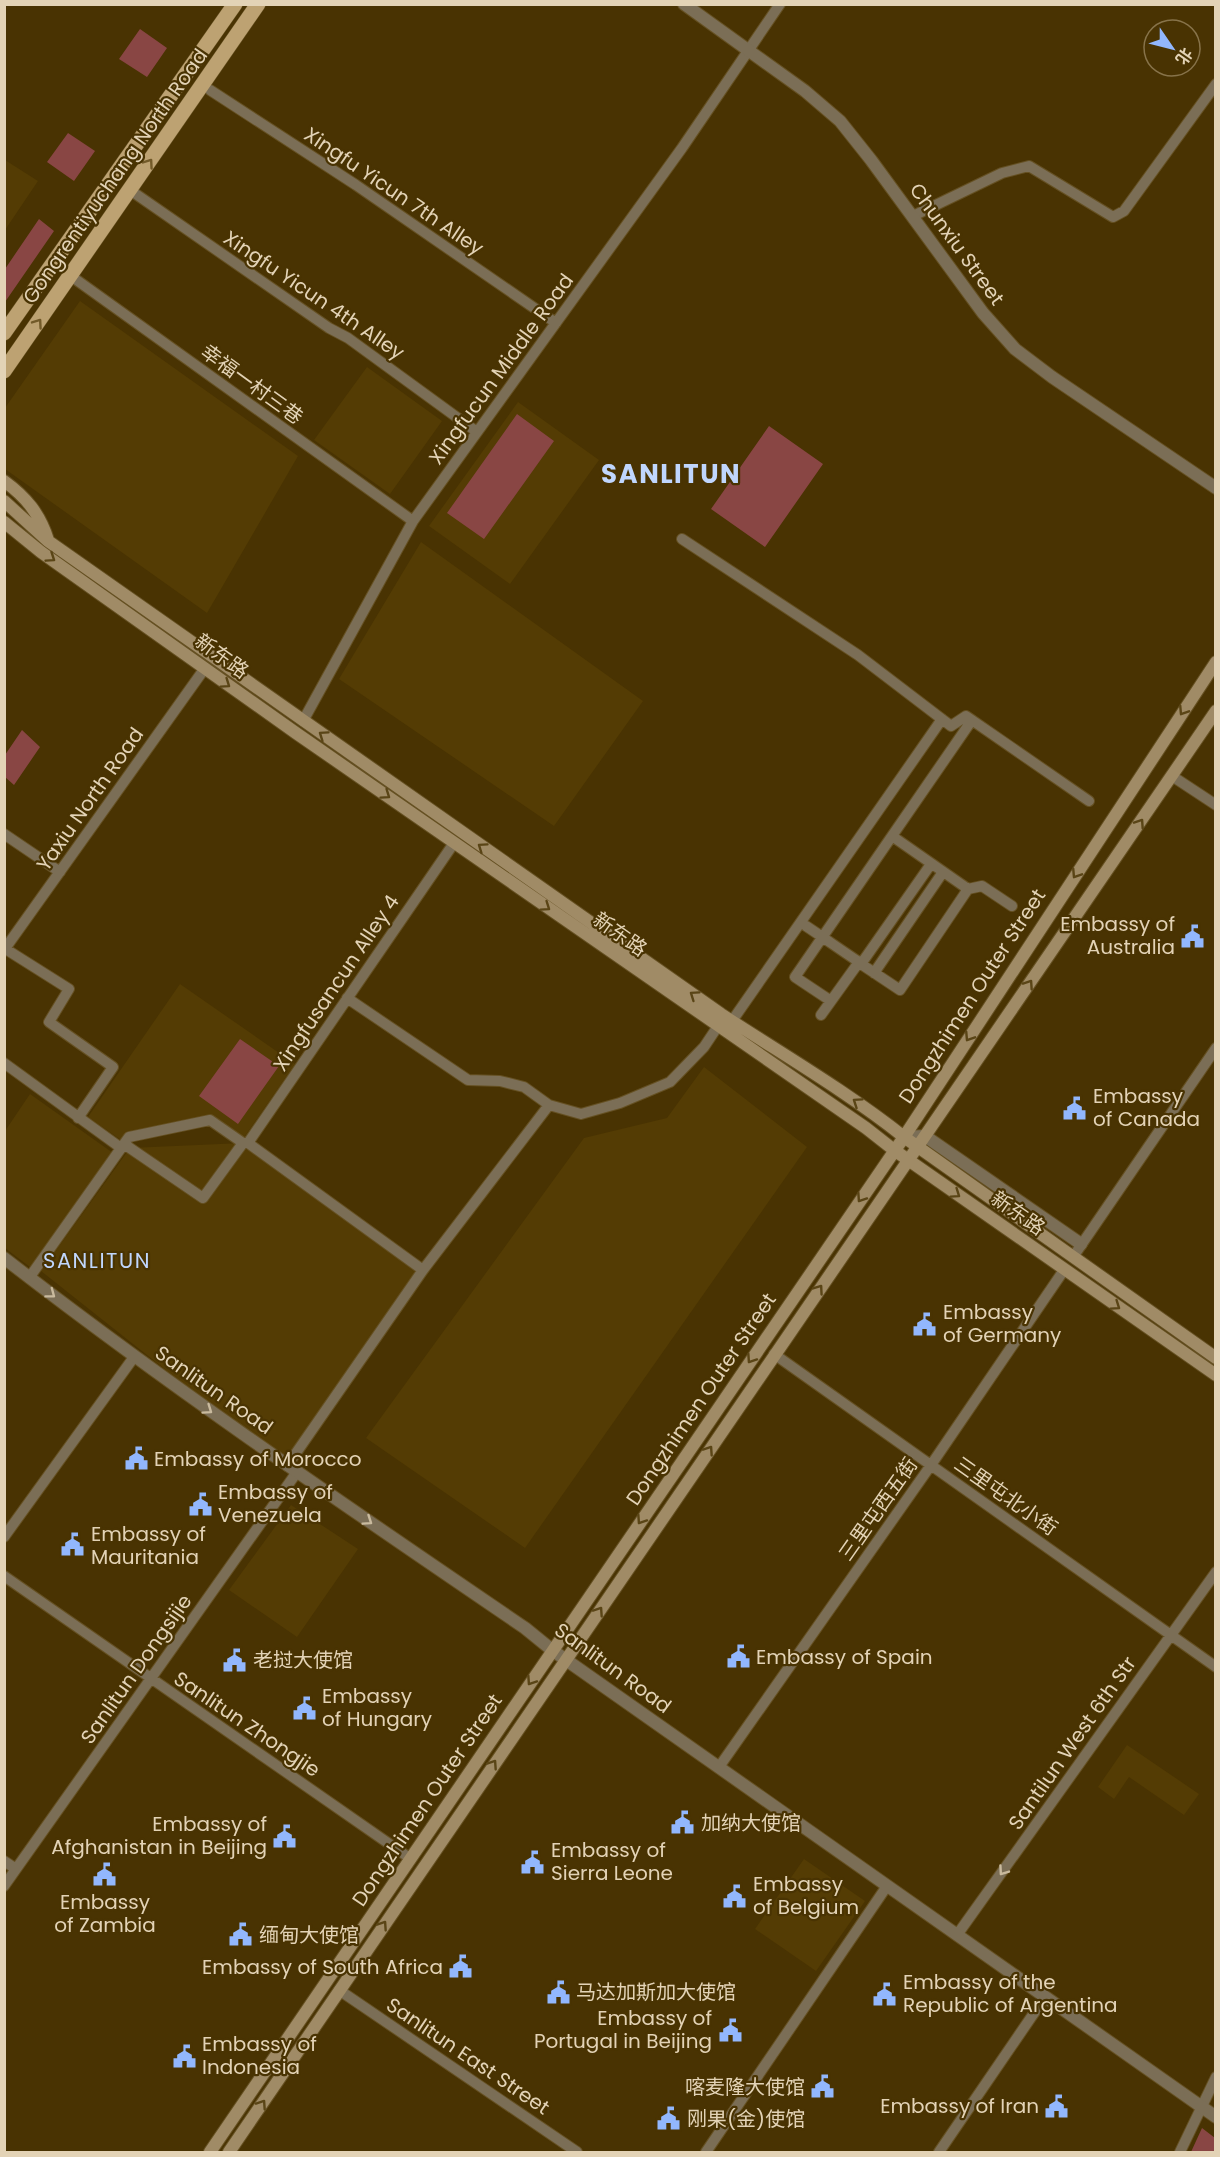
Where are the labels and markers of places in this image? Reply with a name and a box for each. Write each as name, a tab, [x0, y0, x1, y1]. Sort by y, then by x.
place label: Embassy of Australia	[1060, 910, 1175, 961]
public building icon: Embassy of Australia	[1180, 923, 1206, 949]
place label: Embassy of Canada	[1093, 1082, 1200, 1133]
public building icon: Embassy of Canada	[1062, 1095, 1088, 1121]
place label: Embassy of Germany	[943, 1298, 1061, 1349]
public building icon: Embassy of Germany	[912, 1311, 938, 1337]
place label: Embassy of Morocco	[154, 1445, 361, 1473]
public building icon: Embassy of Morocco	[123, 1446, 149, 1472]
place label: Embassy of Venezuela	[218, 1478, 333, 1529]
public building icon: Embassy of Venezuela	[187, 1491, 213, 1517]
place label: Embassy of Mauritania	[91, 1520, 206, 1571]
public building icon: Embassy of Mauritania	[60, 1532, 86, 1558]
place label: Embassy of Spain	[756, 1643, 933, 1671]
public building icon: Embassy of Spain	[725, 1644, 751, 1670]
place label: 老挝大使馆	[253, 1646, 353, 1674]
public building icon: 老挝大使馆	[222, 1647, 248, 1673]
place label: Embassy of Hungary	[322, 1682, 432, 1733]
public building icon: Embassy of Hungary	[291, 1695, 317, 1721]
place label: 加纳大使馆	[701, 1809, 801, 1837]
place label: Embassy of Afghanistan in Beijing	[51, 1810, 267, 1861]
public building icon: 加纳大使馆	[670, 1810, 696, 1836]
public building icon: Embassy of Afghanistan in Beijing	[272, 1823, 298, 1849]
place label: Embassy of Sierra Leone	[551, 1836, 673, 1887]
public building icon: Embassy of Sierra Leone	[520, 1849, 546, 1875]
public building icon: Embassy of Zambia	[92, 1862, 118, 1888]
place label: Embassy of Belgium	[753, 1870, 859, 1921]
public building icon: Embassy of Belgium	[722, 1883, 748, 1909]
place label: Embassy of Zambia	[54, 1888, 156, 1939]
place label: 缅甸大使馆	[259, 1921, 359, 1949]
public building icon: 缅甸大使馆	[228, 1922, 254, 1948]
place label: Embassy of South Africa	[202, 1953, 443, 1981]
public building icon: Embassy of South Africa	[448, 1954, 474, 1980]
place label: Embassy of the Republic of Argentina	[903, 1968, 1118, 2019]
place label: 马达加斯加大使馆	[576, 1978, 736, 2006]
public building icon: 马达加斯加大使馆	[545, 1979, 571, 2005]
public building icon: Embassy of the Republic of Argentina	[872, 1981, 898, 2007]
place label: Embassy of Portugal in Beijing	[534, 2004, 712, 2055]
public building icon: Embassy of Portugal in Beijing	[717, 2017, 743, 2043]
place label: Embassy of Indonesia	[202, 2030, 317, 2081]
public building icon: Embassy of Indonesia	[171, 2043, 197, 2069]
place label: 喀麦隆大使馆	[685, 2073, 805, 2101]
public building icon: 喀麦隆大使馆	[810, 2074, 836, 2100]
place label: Embassy of Iran	[880, 2092, 1039, 2120]
public building icon: Embassy of Iran	[1044, 2093, 1070, 2119]
place label: 刚果(金)使馆	[687, 2105, 805, 2133]
public building icon: 刚果(金)使馆	[656, 2106, 682, 2132]

